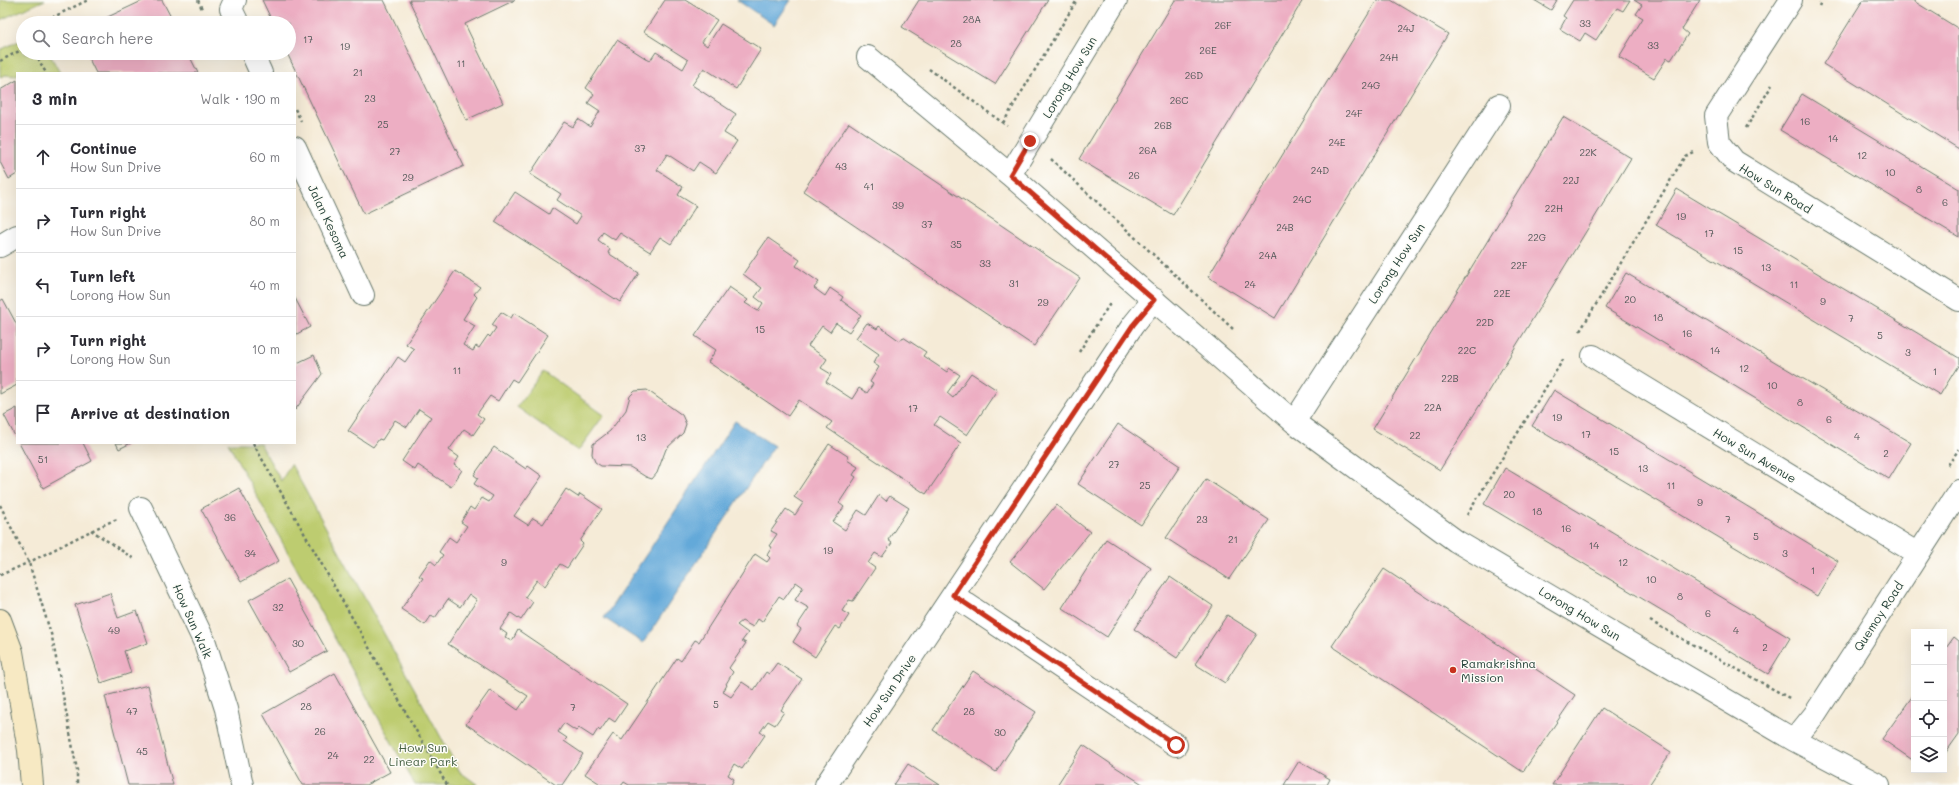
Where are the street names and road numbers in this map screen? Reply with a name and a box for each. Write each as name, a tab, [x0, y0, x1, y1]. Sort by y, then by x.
street label: Lorong How Sun	[1038, 33, 1100, 121]
street label: How Sun Road	[1737, 159, 1816, 217]
street label: Jalan Kesoma	[305, 181, 353, 261]
street label: Lorong How Sun	[1364, 220, 1428, 306]
street label: How Sun Avenue	[1711, 424, 1799, 486]
street label: Quemoy Road	[1849, 578, 1907, 654]
street label: How Sun Walk	[169, 581, 217, 661]
street label: Lorong How Sun	[1536, 582, 1624, 644]
street label: How Sun Drive	[859, 651, 919, 729]

